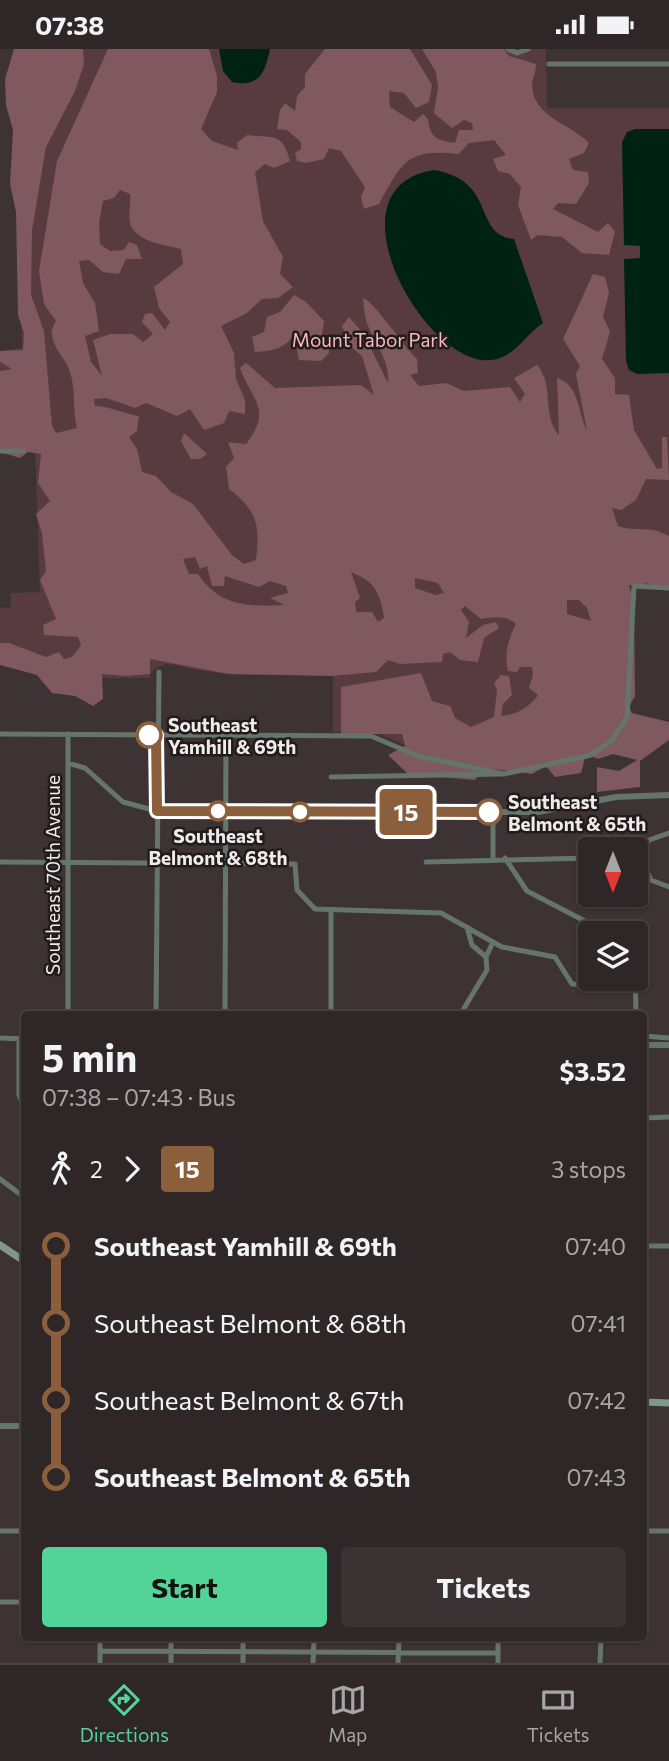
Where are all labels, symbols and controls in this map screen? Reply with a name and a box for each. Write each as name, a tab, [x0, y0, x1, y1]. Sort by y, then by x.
text: 07:38	[35, 9, 104, 40]
park label: Mount Tabor Park	[292, 328, 448, 351]
place label: Southeast Yamhill & 69th	[168, 713, 296, 758]
marker: Southeast Yamhill & 69th	[136, 722, 162, 748]
street label: Southeast 70th Avenue	[41, 775, 64, 975]
line badge: 15	[374, 789, 438, 835]
place label: Southeast Belmont & 65th	[508, 790, 646, 835]
text: 15	[394, 797, 418, 826]
marker: Southeast Belmont & 65th	[476, 799, 502, 825]
marker: Southeast Belmont & 68th	[208, 801, 228, 821]
unlabelled marker	[290, 802, 310, 822]
place label: Southeast Belmont & 68th	[149, 824, 287, 869]
north arrow	[578, 837, 648, 907]
map controls	[578, 837, 648, 991]
button: layers	[578, 921, 648, 991]
text: 5 min	[42, 1033, 137, 1080]
text: $3.52	[559, 1055, 626, 1086]
text: 07:38 – 07:43 · Bus	[42, 1083, 236, 1111]
icon: walk	[42, 1150, 80, 1188]
icon: forward	[113, 1150, 151, 1188]
text: 15	[175, 1154, 200, 1183]
text: 2	[90, 1155, 103, 1183]
text: 3 stops	[551, 1155, 626, 1183]
text: Southeast Yamhill & 69th	[94, 1230, 397, 1261]
text: 07:40	[565, 1232, 626, 1260]
text: Southeast Belmont & 68th	[94, 1307, 407, 1338]
text: 07:41	[571, 1309, 626, 1337]
text: Southeast Belmont & 67th	[94, 1384, 404, 1415]
text: 07:42	[567, 1386, 626, 1414]
text: Southeast Belmont & 65th	[94, 1461, 411, 1492]
text: 07:43	[567, 1463, 626, 1491]
button: Start	[42, 1547, 327, 1627]
button: Tickets	[341, 1547, 626, 1627]
tab: Directions	[80, 1681, 169, 1746]
tab: Map	[328, 1681, 367, 1746]
tab: Tickets	[527, 1681, 589, 1746]

